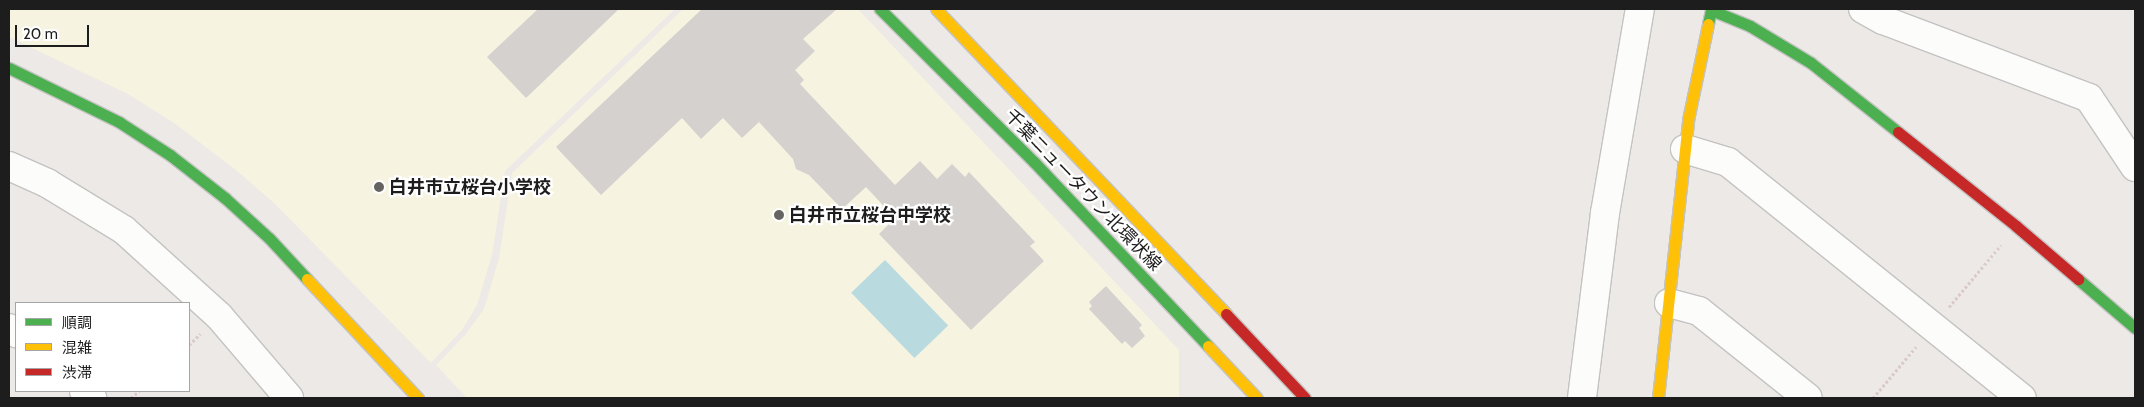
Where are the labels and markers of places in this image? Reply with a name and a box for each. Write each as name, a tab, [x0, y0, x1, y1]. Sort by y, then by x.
place label: 白井市立桜台小学校	[389, 176, 551, 198]
marker: 白井市立桜台小学校	[373, 181, 385, 193]
place label: 白井市立桜台中学校	[789, 204, 951, 226]
marker: 白井市立桜台中学校	[773, 209, 785, 221]

